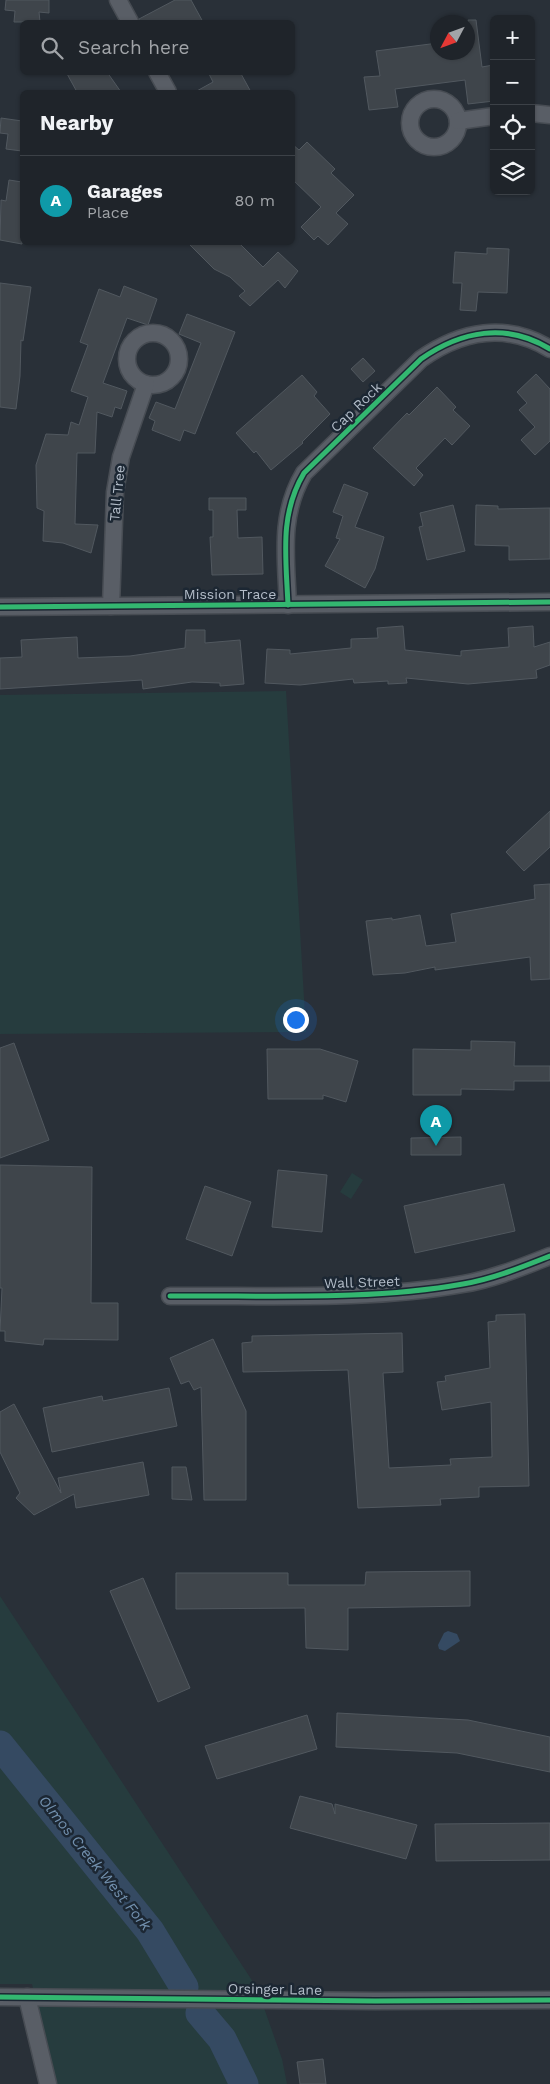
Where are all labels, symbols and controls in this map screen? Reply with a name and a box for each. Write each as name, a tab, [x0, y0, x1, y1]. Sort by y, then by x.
north arrow	[430, 15, 475, 60]
map controls	[490, 15, 535, 195]
button: +	[490, 15, 535, 60]
search box	[20, 20, 295, 75]
icon: search	[38, 34, 66, 62]
text: Search here	[78, 36, 189, 59]
button: −	[490, 60, 535, 105]
button: locate	[490, 105, 535, 150]
text: Nearby	[40, 110, 113, 135]
button: layers	[490, 150, 535, 195]
text: Garages	[87, 180, 163, 203]
text: A	[51, 191, 61, 210]
text: 80 m	[234, 191, 275, 210]
text: Place	[87, 203, 129, 222]
street label: Cap Rock	[327, 379, 385, 435]
street label: Tall Tree	[106, 464, 128, 522]
street label: Mission Trace	[184, 586, 276, 602]
your location	[283, 1007, 309, 1033]
pin: A	[420, 1105, 452, 1146]
street label: Wall Street	[324, 1273, 400, 1291]
water label: Olmos Creek West Fork	[35, 1792, 156, 1935]
street label: Orsinger Lane	[228, 1980, 322, 1998]

